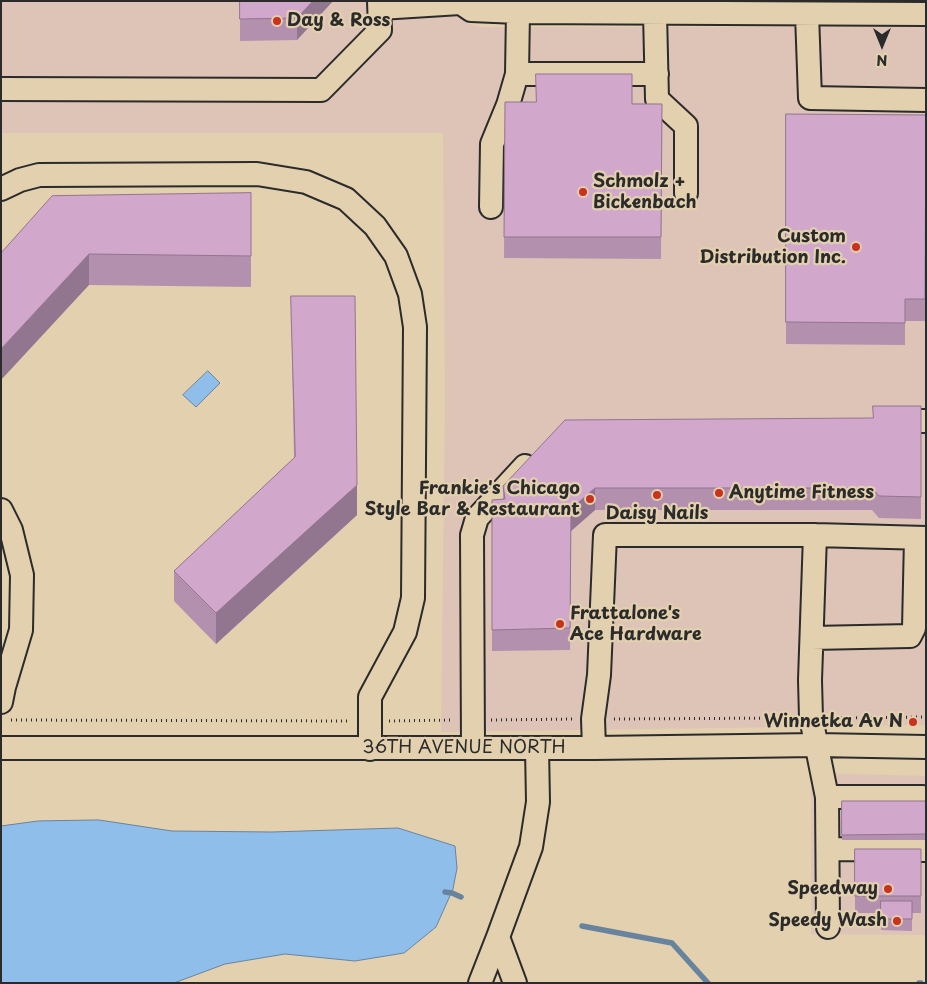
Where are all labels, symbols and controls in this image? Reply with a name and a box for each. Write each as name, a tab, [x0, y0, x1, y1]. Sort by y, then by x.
place label: Day & Ross	[287, 10, 390, 32]
marker: Day & Ross	[271, 15, 283, 27]
north arrow	[857, 20, 907, 70]
text: N	[876, 50, 888, 71]
place label: Schmolz + Bickenbach	[593, 171, 697, 213]
marker: Schmolz + Bickenbach	[577, 186, 589, 198]
place label: Custom Distribution Inc.	[699, 226, 846, 268]
marker: Custom Distribution Inc.	[850, 241, 862, 253]
place label: Frankie's Chicago Style Bar & Restaurant	[364, 478, 580, 520]
place label: Anytime Fitness	[729, 482, 874, 504]
marker: Anytime Fitness	[713, 487, 725, 499]
marker: Daisy Nails	[651, 489, 663, 501]
marker: Frankie's Chicago Style Bar & Restaurant	[584, 493, 596, 505]
place label: Daisy Nails	[606, 503, 708, 525]
place label: Frattalone's Ace Hardware	[570, 603, 702, 646]
marker: Frattalone's Ace Hardware	[554, 618, 566, 630]
place label: Winnetka Av N	[764, 711, 903, 733]
marker: Winnetka Av N	[907, 716, 919, 728]
street label: 36TH AVENUE NORTH	[362, 737, 566, 759]
place label: Speedway	[787, 878, 878, 900]
marker: Speedway	[882, 883, 894, 895]
place label: Speedy Wash	[768, 910, 887, 932]
marker: Speedy Wash	[891, 915, 903, 927]

